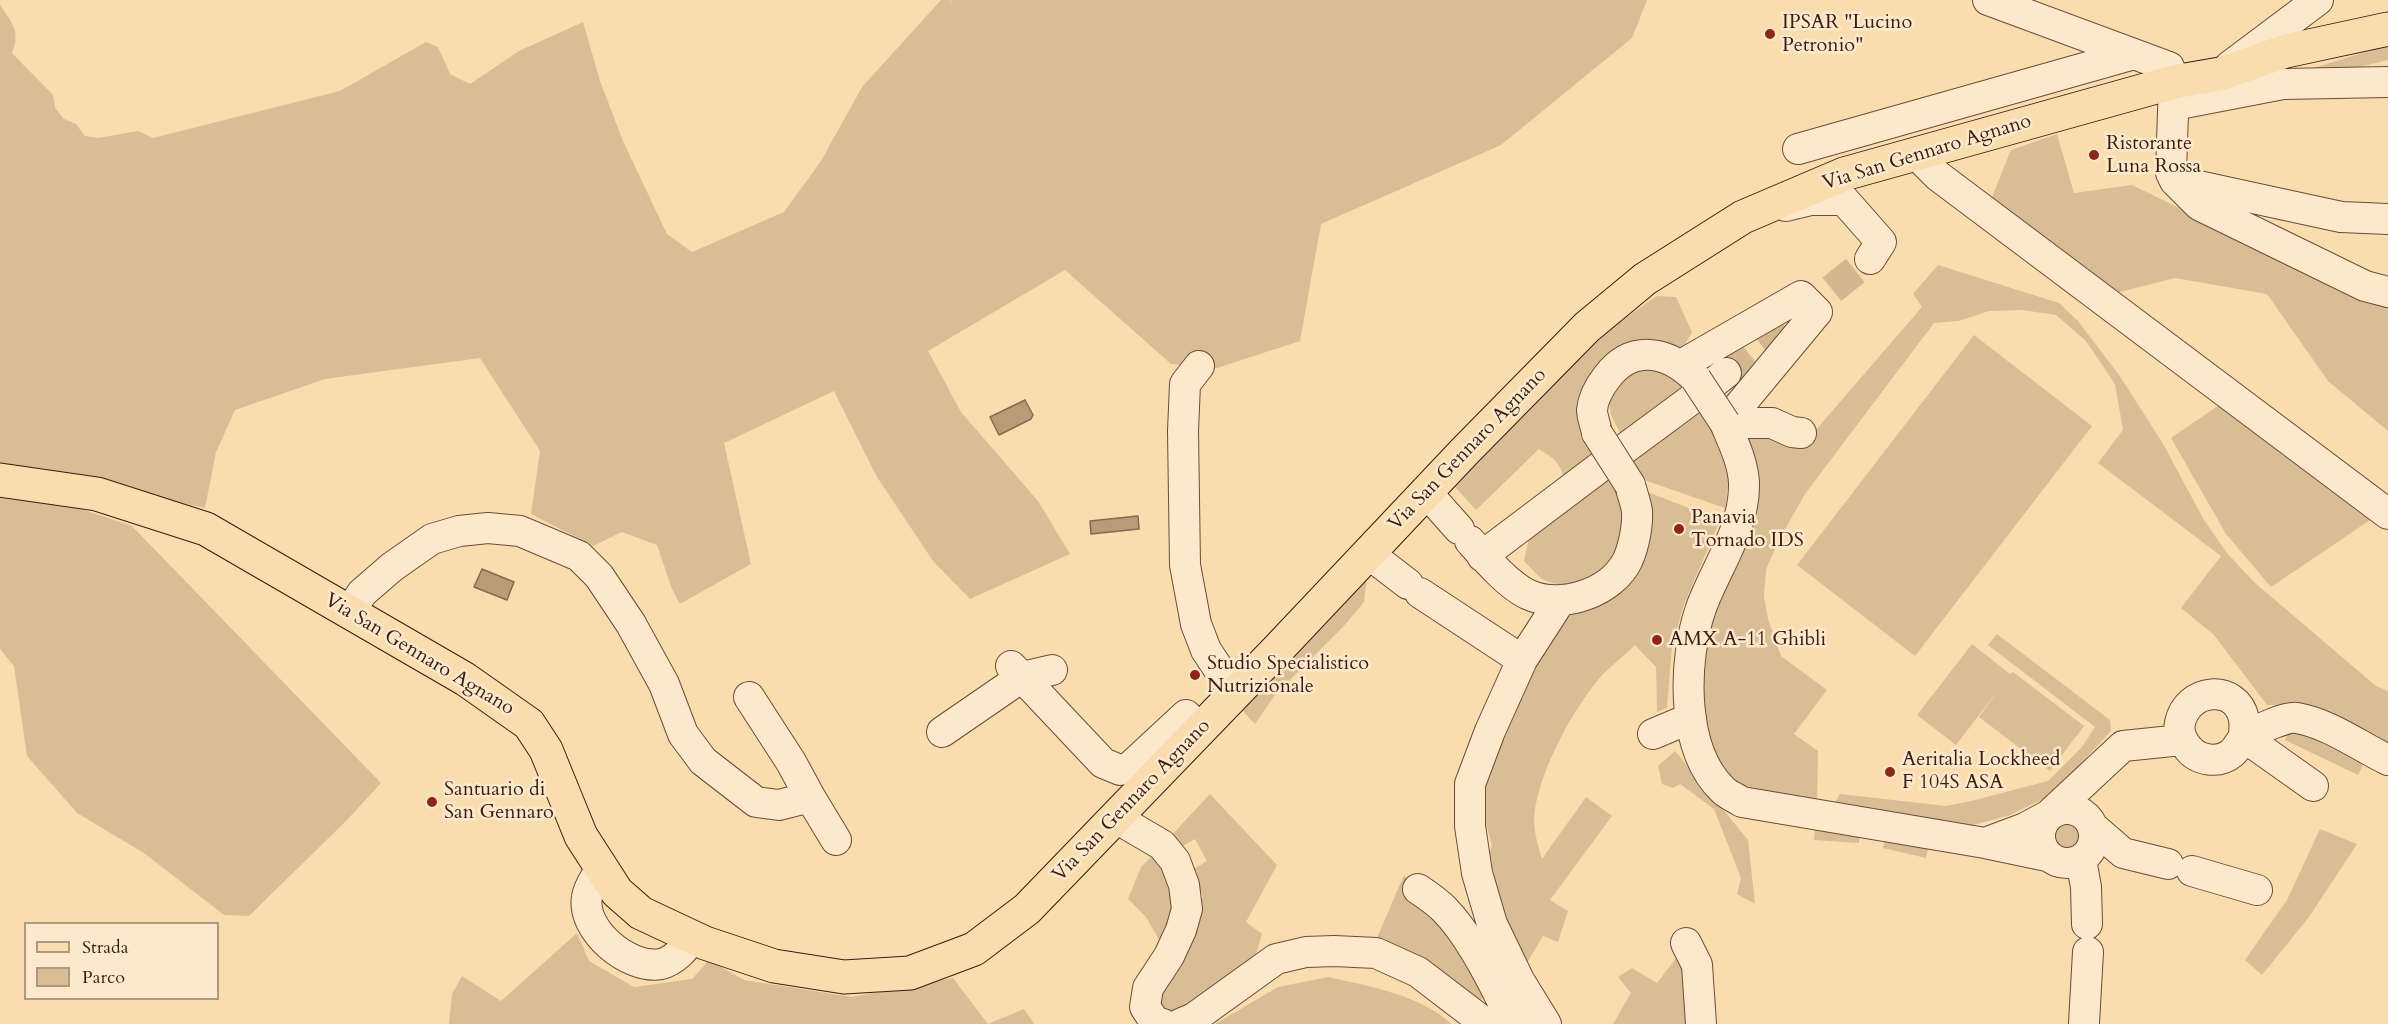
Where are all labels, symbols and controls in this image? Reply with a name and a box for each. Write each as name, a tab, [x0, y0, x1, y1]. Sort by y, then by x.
place label: IPSAR "Lucino Petronio"	[1782, 11, 1912, 58]
marker: IPSAR "Lucino Petronio"	[1763, 27, 1777, 41]
street label: Via San Gennaro Agnano	[1820, 110, 2034, 196]
place label: Ristorante Luna Rossa	[2106, 132, 2201, 179]
marker: Ristorante Luna Rossa	[2087, 148, 2101, 162]
street label: Via San Gennaro Agnano	[1384, 364, 1552, 536]
place label: Panavia Tornado IDS	[1691, 506, 1804, 553]
marker: Panavia Tornado IDS	[1672, 522, 1686, 536]
street label: Via San Gennaro Agnano	[320, 589, 518, 721]
place label: AMX A-11 Ghibli	[1669, 628, 1826, 652]
marker: AMX A-11 Ghibli	[1650, 633, 1664, 647]
place label: Studio Specialistico Nutrizionale	[1207, 652, 1369, 699]
marker: Studio Specialistico Nutrizionale	[1188, 668, 1202, 682]
street label: Via San Gennaro Agnano	[1048, 715, 1216, 887]
place label: Aeritalia Lockheed F 104S ASA	[1902, 748, 2060, 795]
marker: Aeritalia Lockheed F 104S ASA	[1883, 765, 1897, 779]
place label: Santuario di San Gennaro	[444, 778, 554, 825]
marker: Santuario di San Gennaro	[425, 795, 439, 809]
legend	[24, 922, 219, 1000]
text: Strada	[82, 935, 128, 960]
text: Parco	[82, 965, 125, 990]

